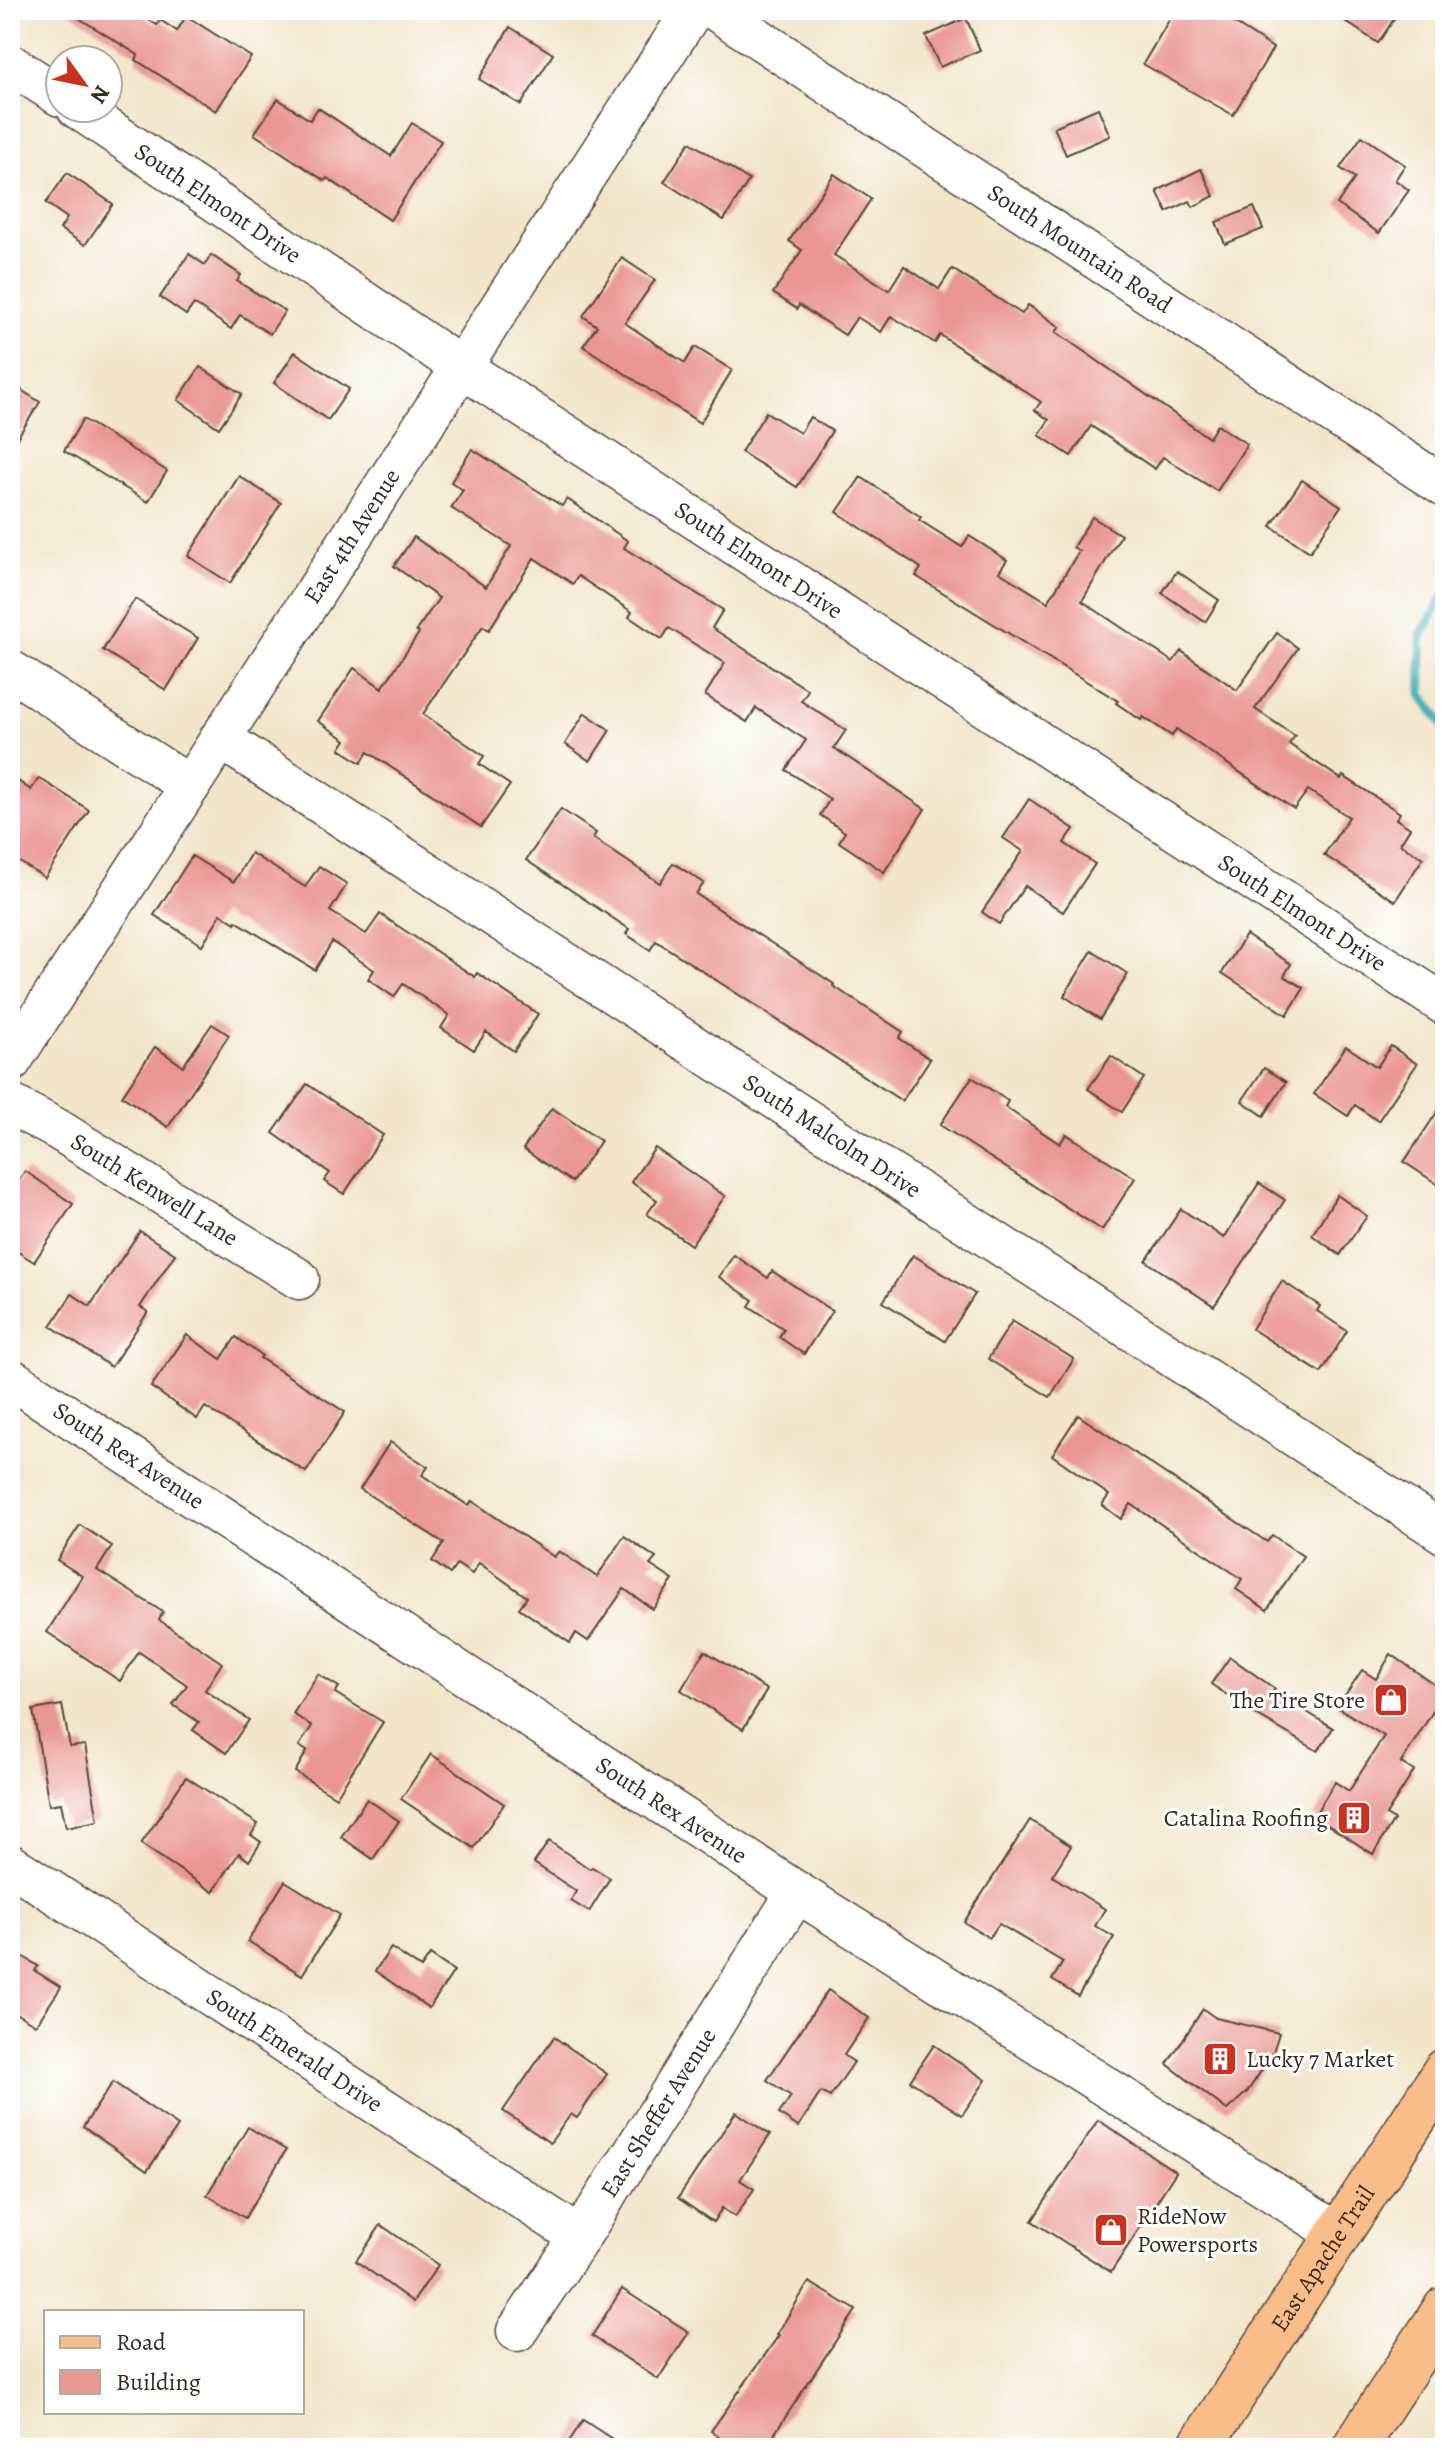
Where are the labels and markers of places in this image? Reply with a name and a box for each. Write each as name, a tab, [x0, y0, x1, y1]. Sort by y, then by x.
shop icon: The Tire Store	[1372, 1681, 1410, 1719]
place label: The Tire Store	[1230, 1684, 1365, 1716]
building icon: Catalina Roofing	[1335, 1799, 1373, 1837]
place label: Catalina Roofing	[1164, 1802, 1328, 1834]
building icon: Lucky 7 Market	[1201, 2040, 1239, 2078]
place label: Lucky 7 Market	[1246, 2043, 1394, 2075]
place label: RideNow Powersports	[1137, 2200, 1258, 2260]
shop icon: RideNow Powersports	[1092, 2211, 1130, 2249]

